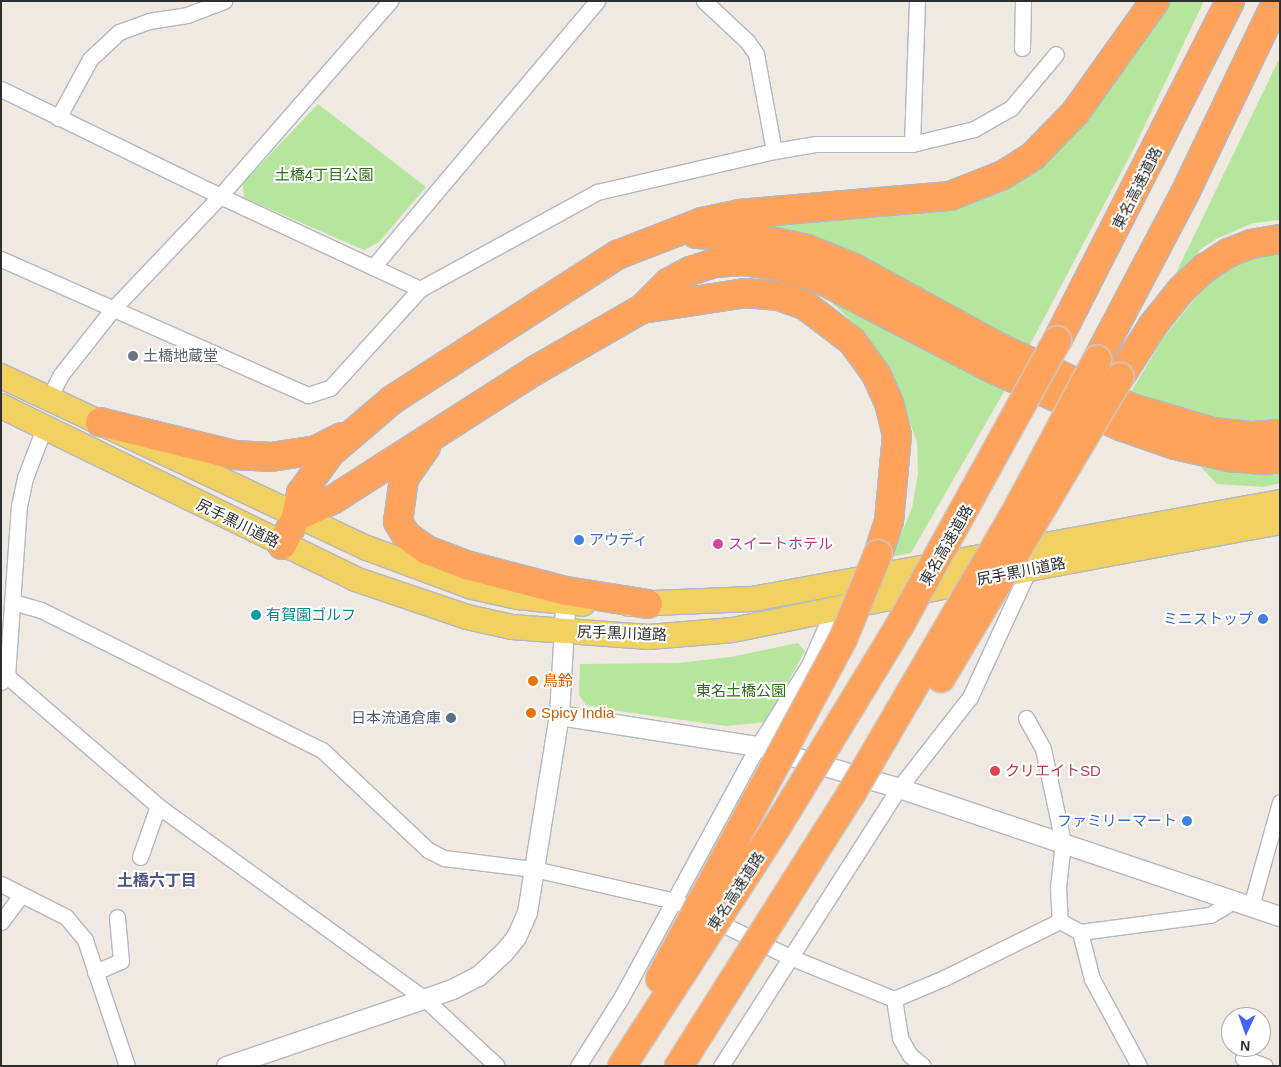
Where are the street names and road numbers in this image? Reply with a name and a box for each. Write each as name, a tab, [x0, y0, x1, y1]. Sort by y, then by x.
street label: 東名高速道路	[1109, 144, 1165, 232]
street label: 尻手黒川道路	[194, 495, 282, 551]
street label: 東名高速道路	[916, 502, 976, 588]
street label: 尻手黒川道路	[975, 554, 1067, 588]
street label: 尻手黒川道路	[577, 622, 667, 644]
street label: 東名高速道路	[704, 848, 768, 934]

